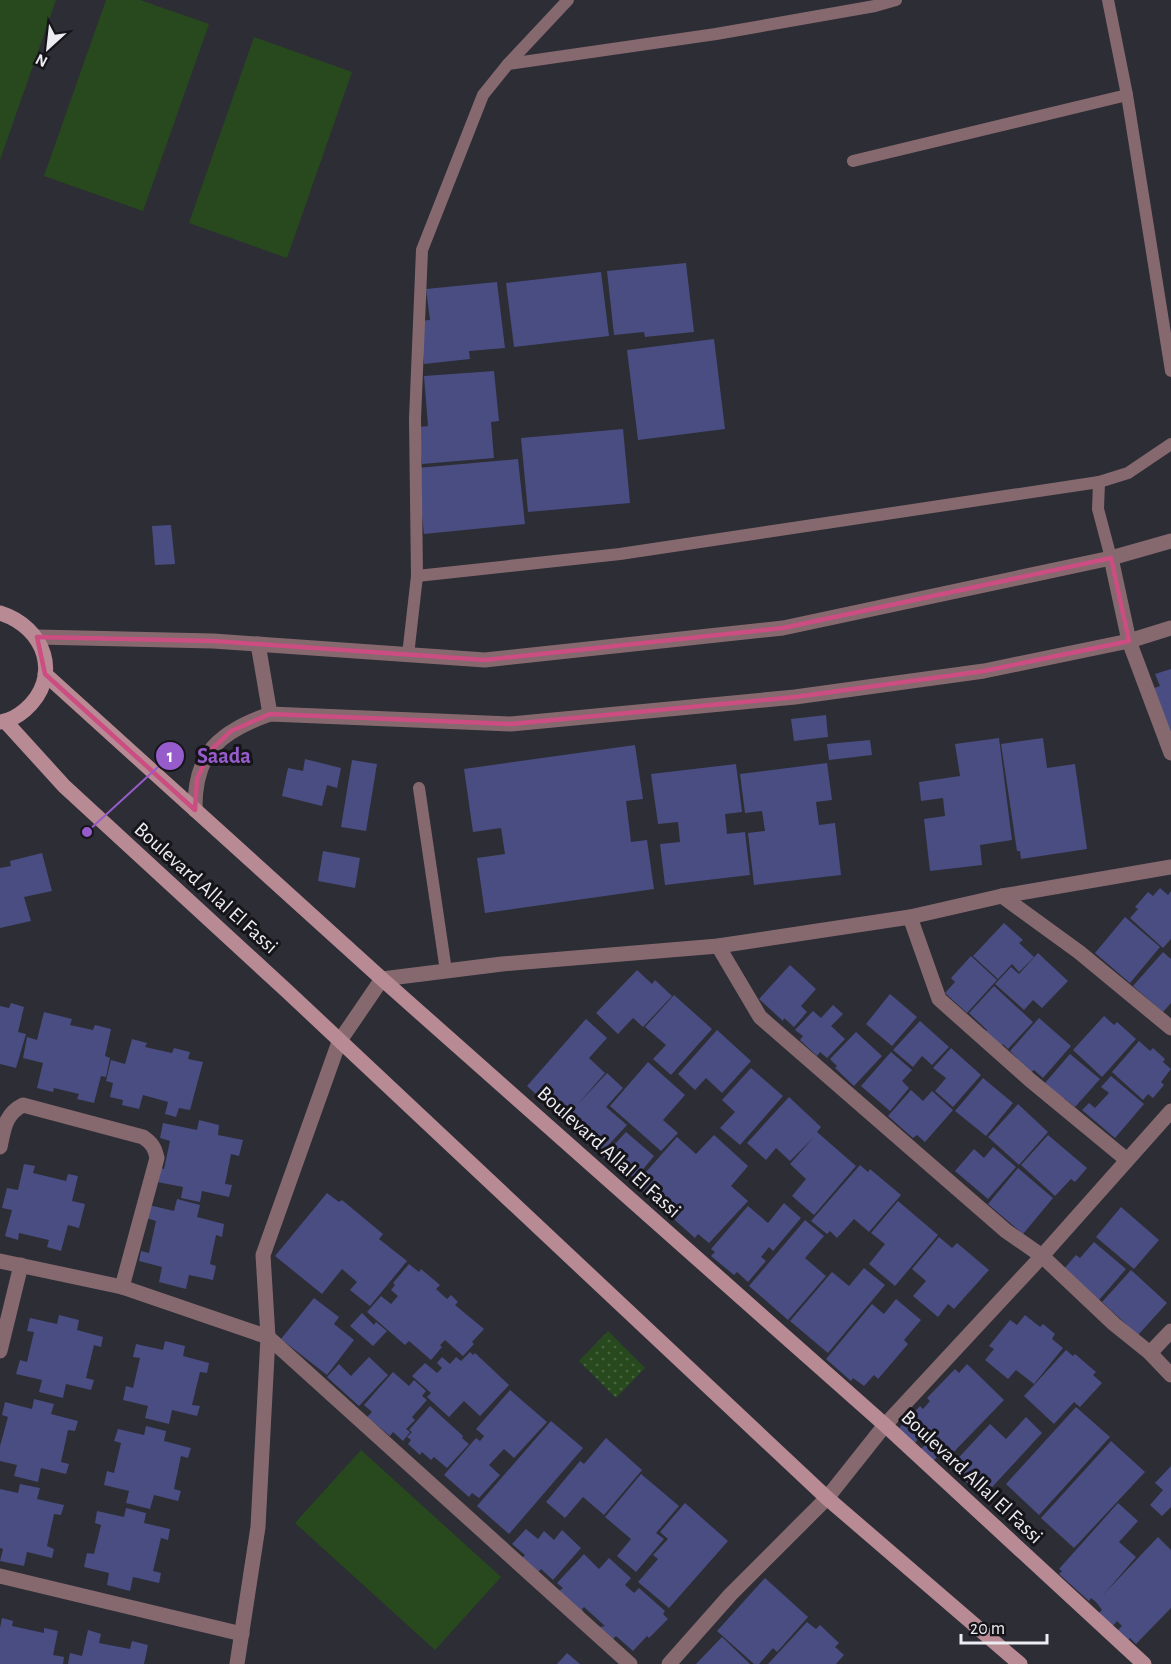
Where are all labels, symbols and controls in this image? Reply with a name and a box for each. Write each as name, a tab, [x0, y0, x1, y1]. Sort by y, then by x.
north arrow	[18, 18, 78, 78]
text: N	[33, 51, 50, 70]
callout: Saada	[155, 736, 263, 776]
text: Saada	[197, 745, 251, 767]
text: 1	[167, 748, 173, 766]
street label: Boulevard Allal El Fassi	[130, 818, 282, 958]
street label: Boulevard Allal El Fassi	[533, 1082, 685, 1222]
street label: Boulevard Allal El Fassi	[897, 1406, 1047, 1548]
scale bar	[961, 1607, 1046, 1645]
text: 20 m	[970, 1620, 1005, 1638]

